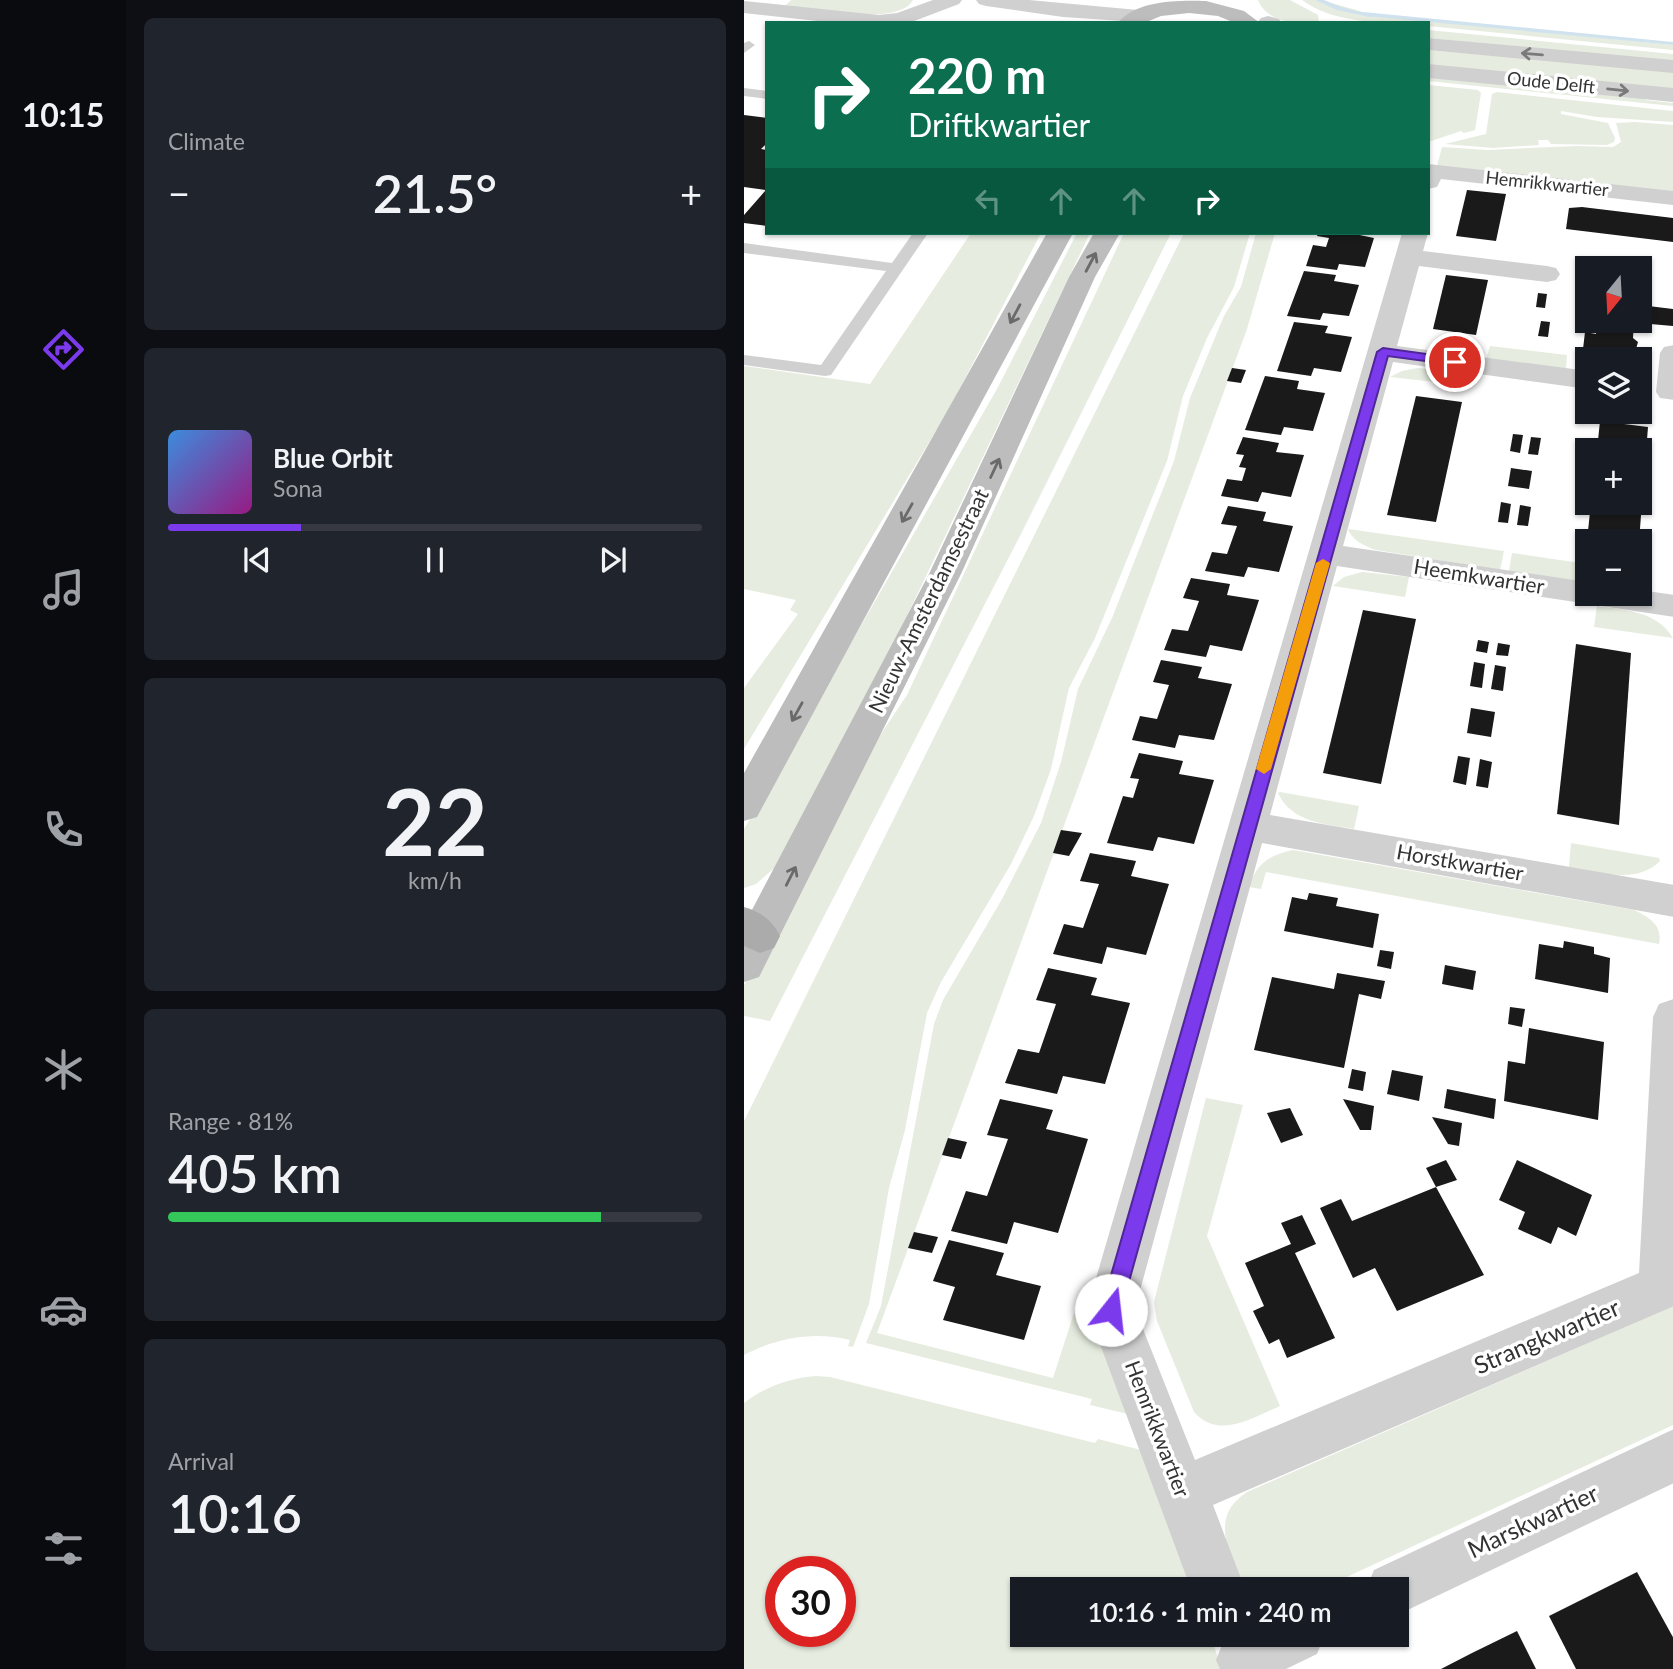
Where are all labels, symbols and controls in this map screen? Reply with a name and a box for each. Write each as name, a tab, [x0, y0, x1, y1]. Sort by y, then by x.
text: 220 m	[908, 46, 1046, 104]
one-way arrow	[1521, 47, 1544, 60]
icon: right	[793, 49, 884, 140]
street label: Oude Delft	[1506, 66, 1597, 98]
one-way arrow	[1606, 84, 1629, 97]
text: 10:15	[22, 95, 104, 134]
text: Driftkwartier	[908, 105, 1090, 144]
text: Climate	[168, 127, 245, 155]
text: 21.5°	[373, 162, 497, 224]
street label: Hemrikkwartier	[1484, 166, 1610, 200]
text: −	[168, 170, 190, 216]
text: +	[680, 170, 702, 216]
icon: left	[969, 182, 1007, 220]
icon: ahead	[1042, 182, 1080, 220]
icon: ahead	[1115, 182, 1153, 220]
icon: right	[1188, 182, 1226, 220]
one-way arrow	[1084, 252, 1098, 272]
north arrow	[1575, 256, 1652, 332]
map controls	[1575, 256, 1652, 606]
one-way arrow	[1008, 303, 1022, 323]
icon: directions	[39, 325, 88, 374]
pin	[1425, 332, 1485, 392]
icon: arrive	[1436, 343, 1474, 381]
button: layers	[1575, 347, 1652, 424]
button: +	[1575, 438, 1652, 515]
text: Blue Orbit	[273, 442, 393, 474]
one-way arrow	[989, 457, 1002, 478]
text: Sona	[273, 474, 323, 502]
street label: Nieuw-Amsterdamsestraat	[862, 484, 993, 717]
one-way arrow	[900, 502, 913, 523]
button: −	[1575, 529, 1652, 606]
icon: previous	[238, 541, 276, 579]
icon: pause	[416, 541, 454, 579]
icon: next	[594, 541, 632, 579]
street label: Heemkwartier	[1412, 553, 1547, 598]
icon: music	[39, 565, 88, 614]
one-way arrow	[790, 701, 803, 722]
text: 22	[382, 766, 488, 875]
icon: phone	[39, 805, 88, 854]
street label: Horstkwartier	[1395, 838, 1526, 885]
text: km/h	[408, 866, 462, 894]
one-way arrow	[785, 866, 798, 887]
icon: climate	[39, 1045, 88, 1094]
text: Range · 81%	[168, 1107, 293, 1135]
text: 405 km	[168, 1142, 342, 1204]
position arrow	[1074, 1273, 1148, 1347]
icon: car	[39, 1285, 88, 1334]
street label: Strangkwartier	[1469, 1292, 1624, 1379]
street label: Hemrikkwartier	[1121, 1357, 1196, 1501]
text: Arrival	[168, 1447, 234, 1475]
street label: Marskwartier	[1462, 1478, 1602, 1564]
text: 10:16	[168, 1482, 302, 1544]
icon: filters	[39, 1524, 88, 1573]
speed limit sign: 30	[765, 1556, 856, 1647]
text: 10:16 · 1 min · 240 m	[1087, 1596, 1332, 1628]

